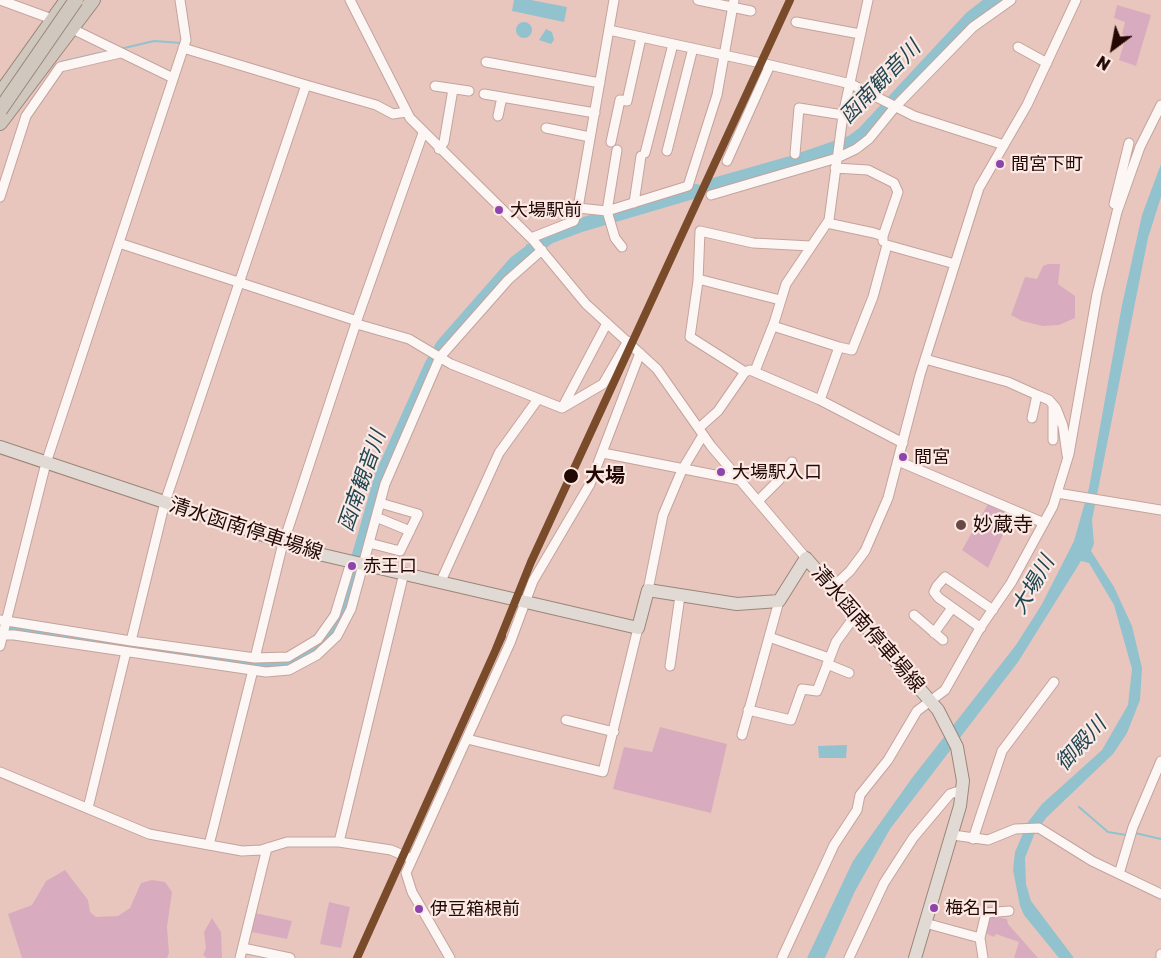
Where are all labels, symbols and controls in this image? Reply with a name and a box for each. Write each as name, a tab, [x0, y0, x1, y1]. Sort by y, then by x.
north arrow	[1083, 18, 1143, 78]
water label: 函南観音川	[834, 35, 926, 129]
text: N	[1093, 52, 1114, 75]
place label: 間宮下町	[1011, 153, 1083, 175]
marker: 間宮下町	[994, 158, 1006, 170]
place label: 大場駅前	[510, 199, 582, 221]
marker: 大場駅前	[493, 204, 505, 216]
water label: 函南観音川	[333, 427, 391, 535]
place label: 間宮	[914, 446, 950, 468]
marker: 間宮	[897, 451, 909, 463]
place label: 大場駅入口	[732, 461, 822, 483]
place label: 大場	[585, 464, 625, 488]
marker: 大場駅入口	[715, 466, 727, 478]
marker: 大場	[562, 467, 580, 485]
street label: 清水函南停車場線	[166, 493, 326, 565]
place label: 妙蔵寺	[973, 513, 1033, 537]
marker: 妙蔵寺	[954, 518, 968, 532]
water label: 大場川	[1006, 551, 1060, 619]
place label: 赤王口	[363, 555, 417, 577]
marker: 赤王口	[346, 560, 358, 572]
street label: 清水函南停車場線	[806, 561, 930, 697]
water label: 御殿川	[1051, 712, 1111, 776]
place label: 梅名口	[945, 897, 999, 919]
place label: 伊豆箱根前	[430, 898, 520, 920]
marker: 梅名口	[928, 902, 940, 914]
marker: 伊豆箱根前	[413, 903, 425, 915]

